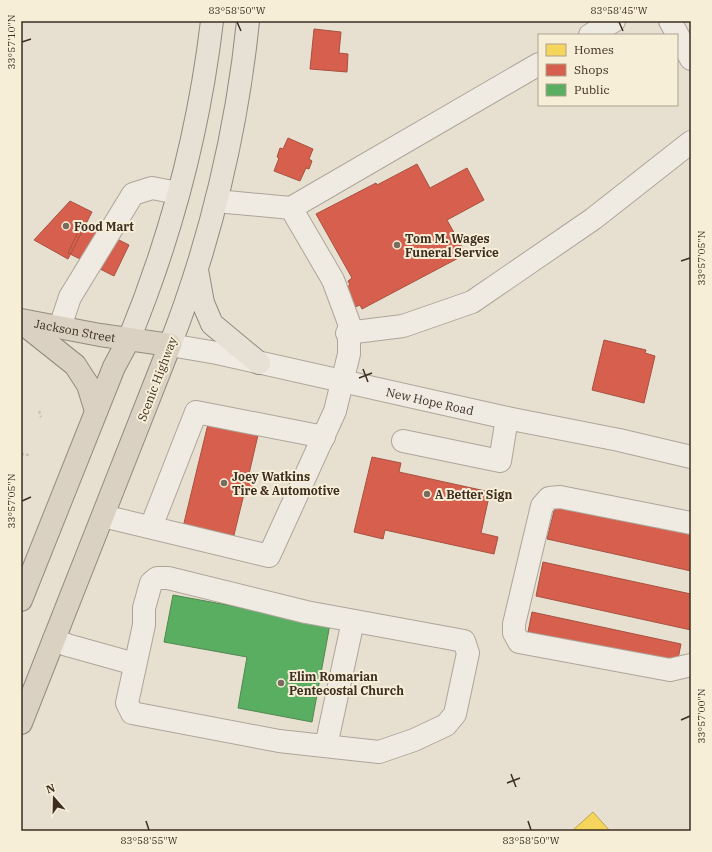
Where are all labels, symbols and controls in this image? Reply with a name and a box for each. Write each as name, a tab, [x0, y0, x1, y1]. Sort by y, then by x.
text: 83°58'50"W	[208, 4, 266, 17]
text: 83°58'45"W	[590, 4, 648, 17]
text: 33°57'10"N	[5, 14, 18, 70]
legend	[538, 34, 678, 106]
text: Homes	[574, 42, 614, 57]
text: Shops	[574, 62, 609, 77]
text: Public	[574, 82, 610, 97]
place label: Food Mart	[74, 219, 134, 234]
marker: Food Mart	[61, 221, 71, 231]
text: 33°57'05"N	[695, 230, 708, 286]
place label: Tom M. Wages Funeral Service	[405, 231, 499, 260]
marker: Tom M. Wages Funeral Service	[392, 240, 402, 250]
street label: Jackson Street	[33, 315, 117, 345]
street label: Scenic Highway	[134, 334, 180, 423]
street label: New Hope Road	[385, 384, 475, 418]
place label: Joey Watkins Tire & Automotive	[232, 469, 340, 498]
text: 33°57'05"N	[5, 473, 18, 529]
marker: Joey Watkins Tire & Automotive	[219, 478, 229, 488]
place label: A Better Sign	[435, 487, 512, 502]
marker: A Better Sign	[422, 489, 432, 499]
place label: Elim Romarian Pentecostal Church	[289, 669, 404, 698]
marker: Elim Romarian Pentecostal Church	[276, 678, 286, 688]
text: 33°57'00"N	[695, 688, 708, 744]
north arrow	[34, 778, 74, 818]
text: N	[44, 780, 57, 797]
text: 83°58'55"W	[120, 834, 178, 847]
text: 83°58'50"W	[502, 834, 560, 847]

